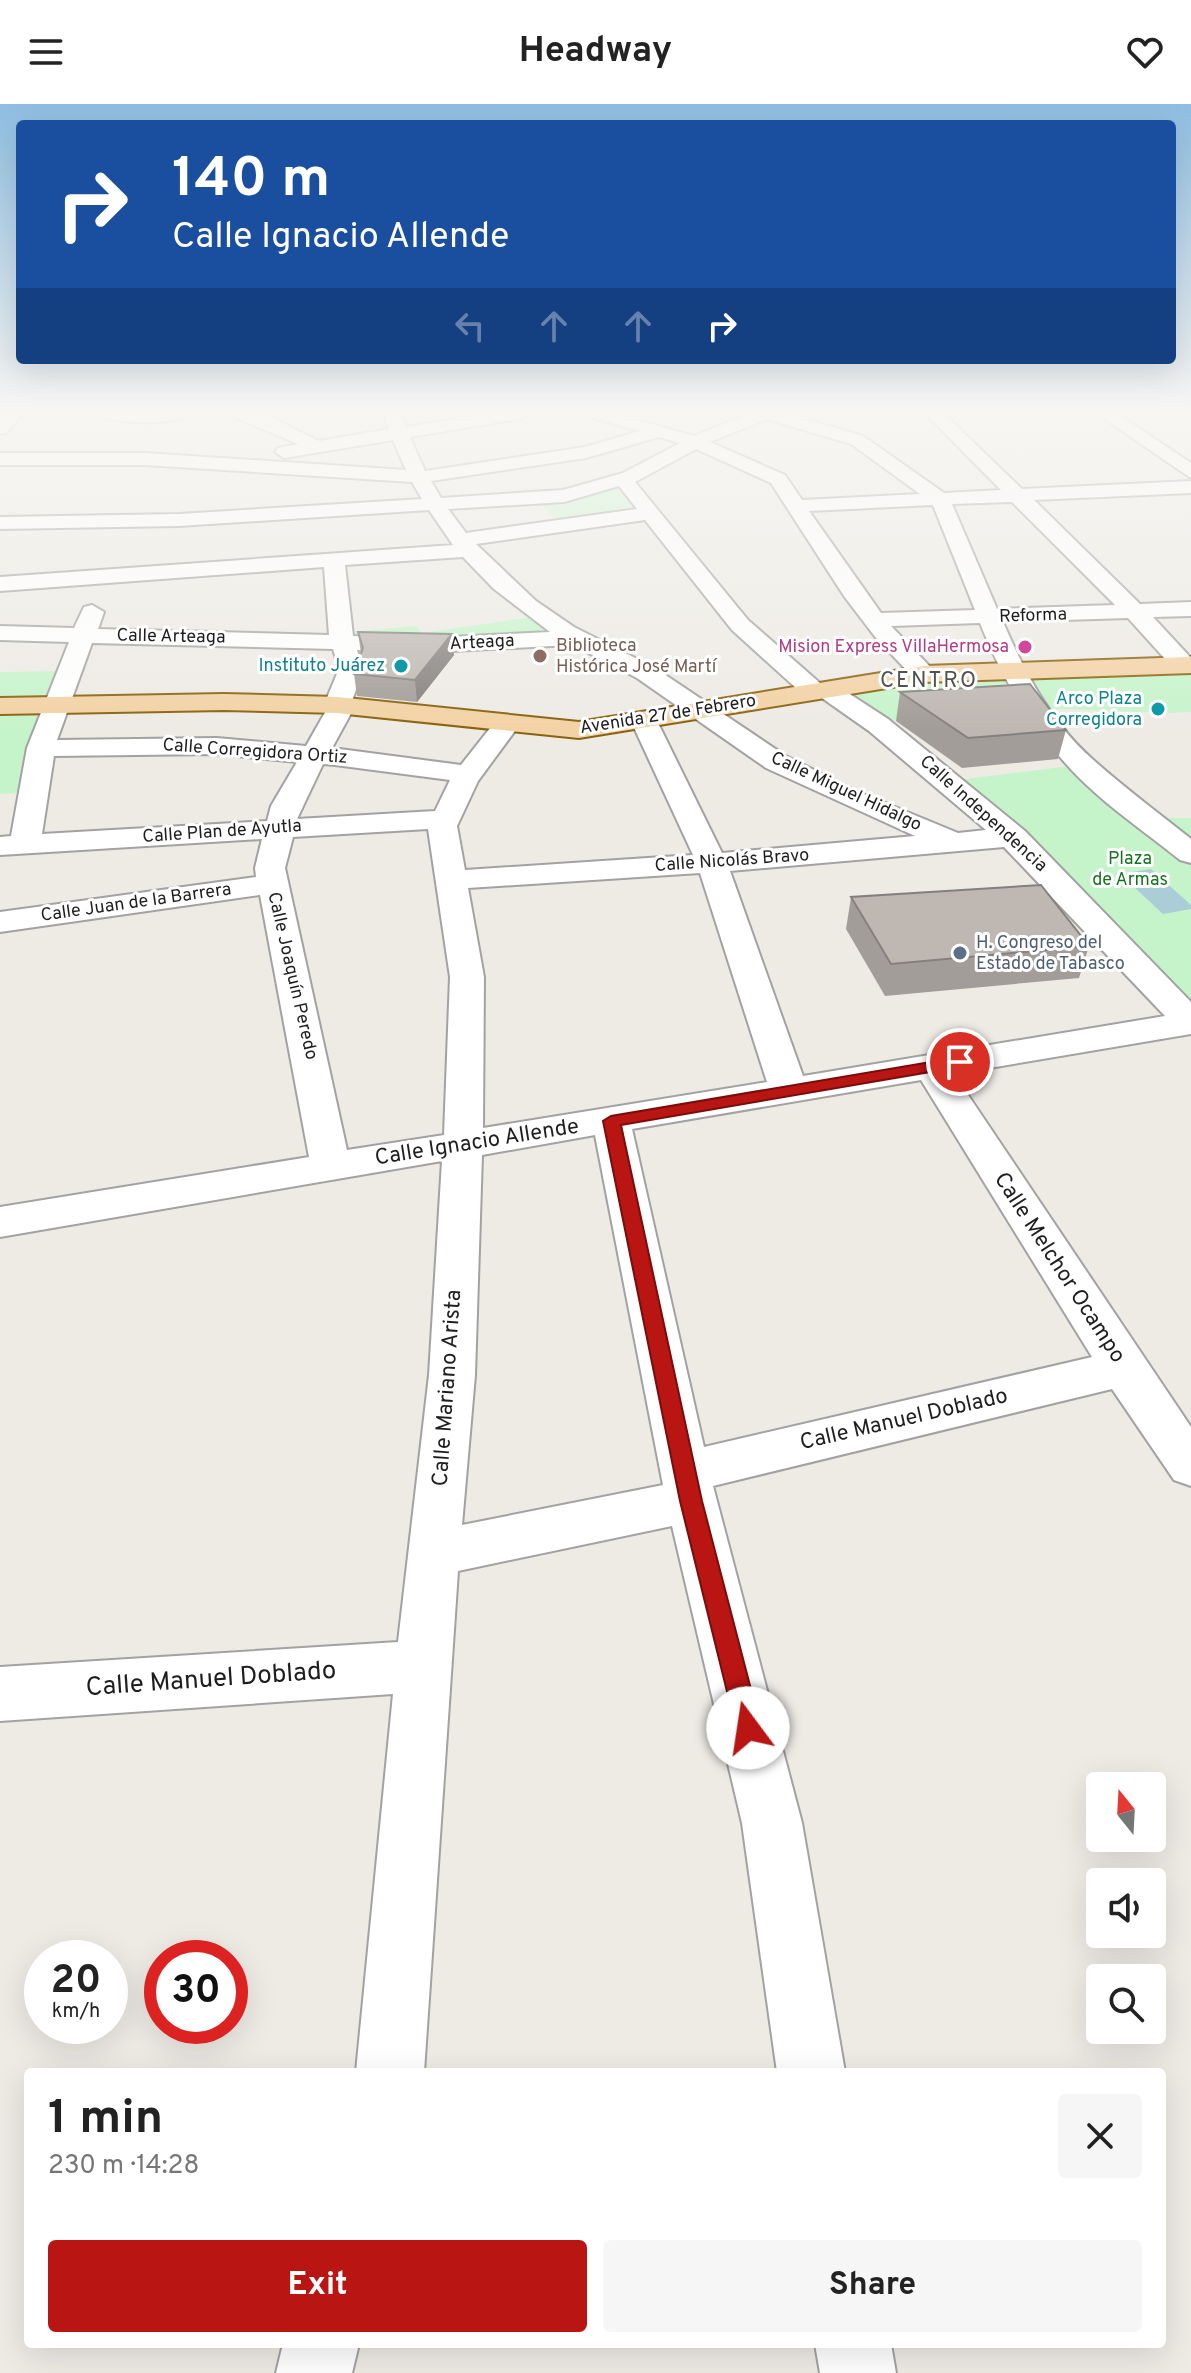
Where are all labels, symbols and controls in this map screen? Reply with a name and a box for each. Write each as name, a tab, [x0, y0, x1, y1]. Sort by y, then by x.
text: Headway	[519, 29, 672, 75]
icon: menu	[24, 30, 68, 74]
icon: heart	[1123, 30, 1167, 74]
text: 140 m	[172, 146, 330, 216]
icon: right	[40, 152, 144, 256]
text: Calle Ignacio Allende	[172, 215, 509, 261]
icon: left	[448, 304, 492, 348]
icon: ahead	[532, 304, 576, 348]
icon: ahead	[616, 304, 660, 348]
icon: right	[700, 304, 744, 348]
street label: Reforma	[999, 603, 1067, 629]
street label: Calle Arteaga	[116, 625, 226, 649]
street label: Arteaga	[449, 630, 515, 656]
place label: Biblioteca Histórica José Martí	[556, 635, 718, 679]
place label: Mision Express VillaHermosa	[778, 636, 1009, 659]
marker: Mision Express VillaHermosa	[1016, 638, 1034, 656]
marker: Biblioteca Histórica José Martí	[531, 647, 549, 665]
place label: Instituto Juárez	[259, 655, 385, 678]
marker: Instituto Juárez	[392, 657, 410, 675]
district label: CENTRO	[880, 668, 978, 695]
place label: Arco Plaza Corregidora	[1046, 688, 1142, 732]
street label: Avenida 27 de Febrero	[578, 690, 758, 740]
marker: Arco Plaza Corregidora	[1149, 700, 1167, 718]
street label: Calle Corregidora Ortiz	[162, 734, 348, 770]
street label: Calle Miguel Hidalgo	[767, 747, 925, 837]
street label: Calle Independencia	[914, 751, 1052, 877]
street label: Calle Plan de Ayutla	[142, 815, 302, 849]
street label: Calle Nicolás Bravo	[654, 844, 810, 878]
park label: Plaza de Armas	[1092, 848, 1168, 892]
street label: Calle Juan de la Barrera	[39, 878, 233, 928]
street label: Calle Joaquín Peredo	[262, 890, 322, 1062]
place label: H. Congreso del Estado de Tabasco	[976, 932, 1125, 976]
marker: H. Congreso del Estado de Tabasco	[951, 944, 969, 962]
pin	[926, 1028, 994, 1096]
icon: arrive	[938, 1040, 982, 1084]
street label: Calle Ignacio Allende	[373, 1114, 581, 1172]
street label: Calle Melchor Ocampo	[987, 1168, 1131, 1368]
street label: Calle Mariano Arista	[428, 1289, 468, 1487]
street label: Calle Manuel Doblado	[797, 1383, 1011, 1457]
street label: Calle Manuel Doblado	[85, 1655, 337, 1705]
position arrow	[706, 1686, 790, 1770]
north arrow	[1086, 1772, 1166, 1852]
map controls	[1086, 1772, 1166, 2044]
button: sound	[1086, 1868, 1166, 1948]
speed limit sign: 30	[144, 1940, 248, 2044]
text: 20	[51, 1957, 101, 2007]
button: search	[1086, 1964, 1166, 2044]
text: km/h	[52, 1999, 100, 2025]
text: 1 min	[48, 2090, 163, 2150]
button: close	[1058, 2094, 1142, 2178]
text: 230 m · 14:28	[48, 2150, 199, 2183]
button: Exit	[48, 2240, 587, 2332]
button: Share	[603, 2240, 1142, 2332]

